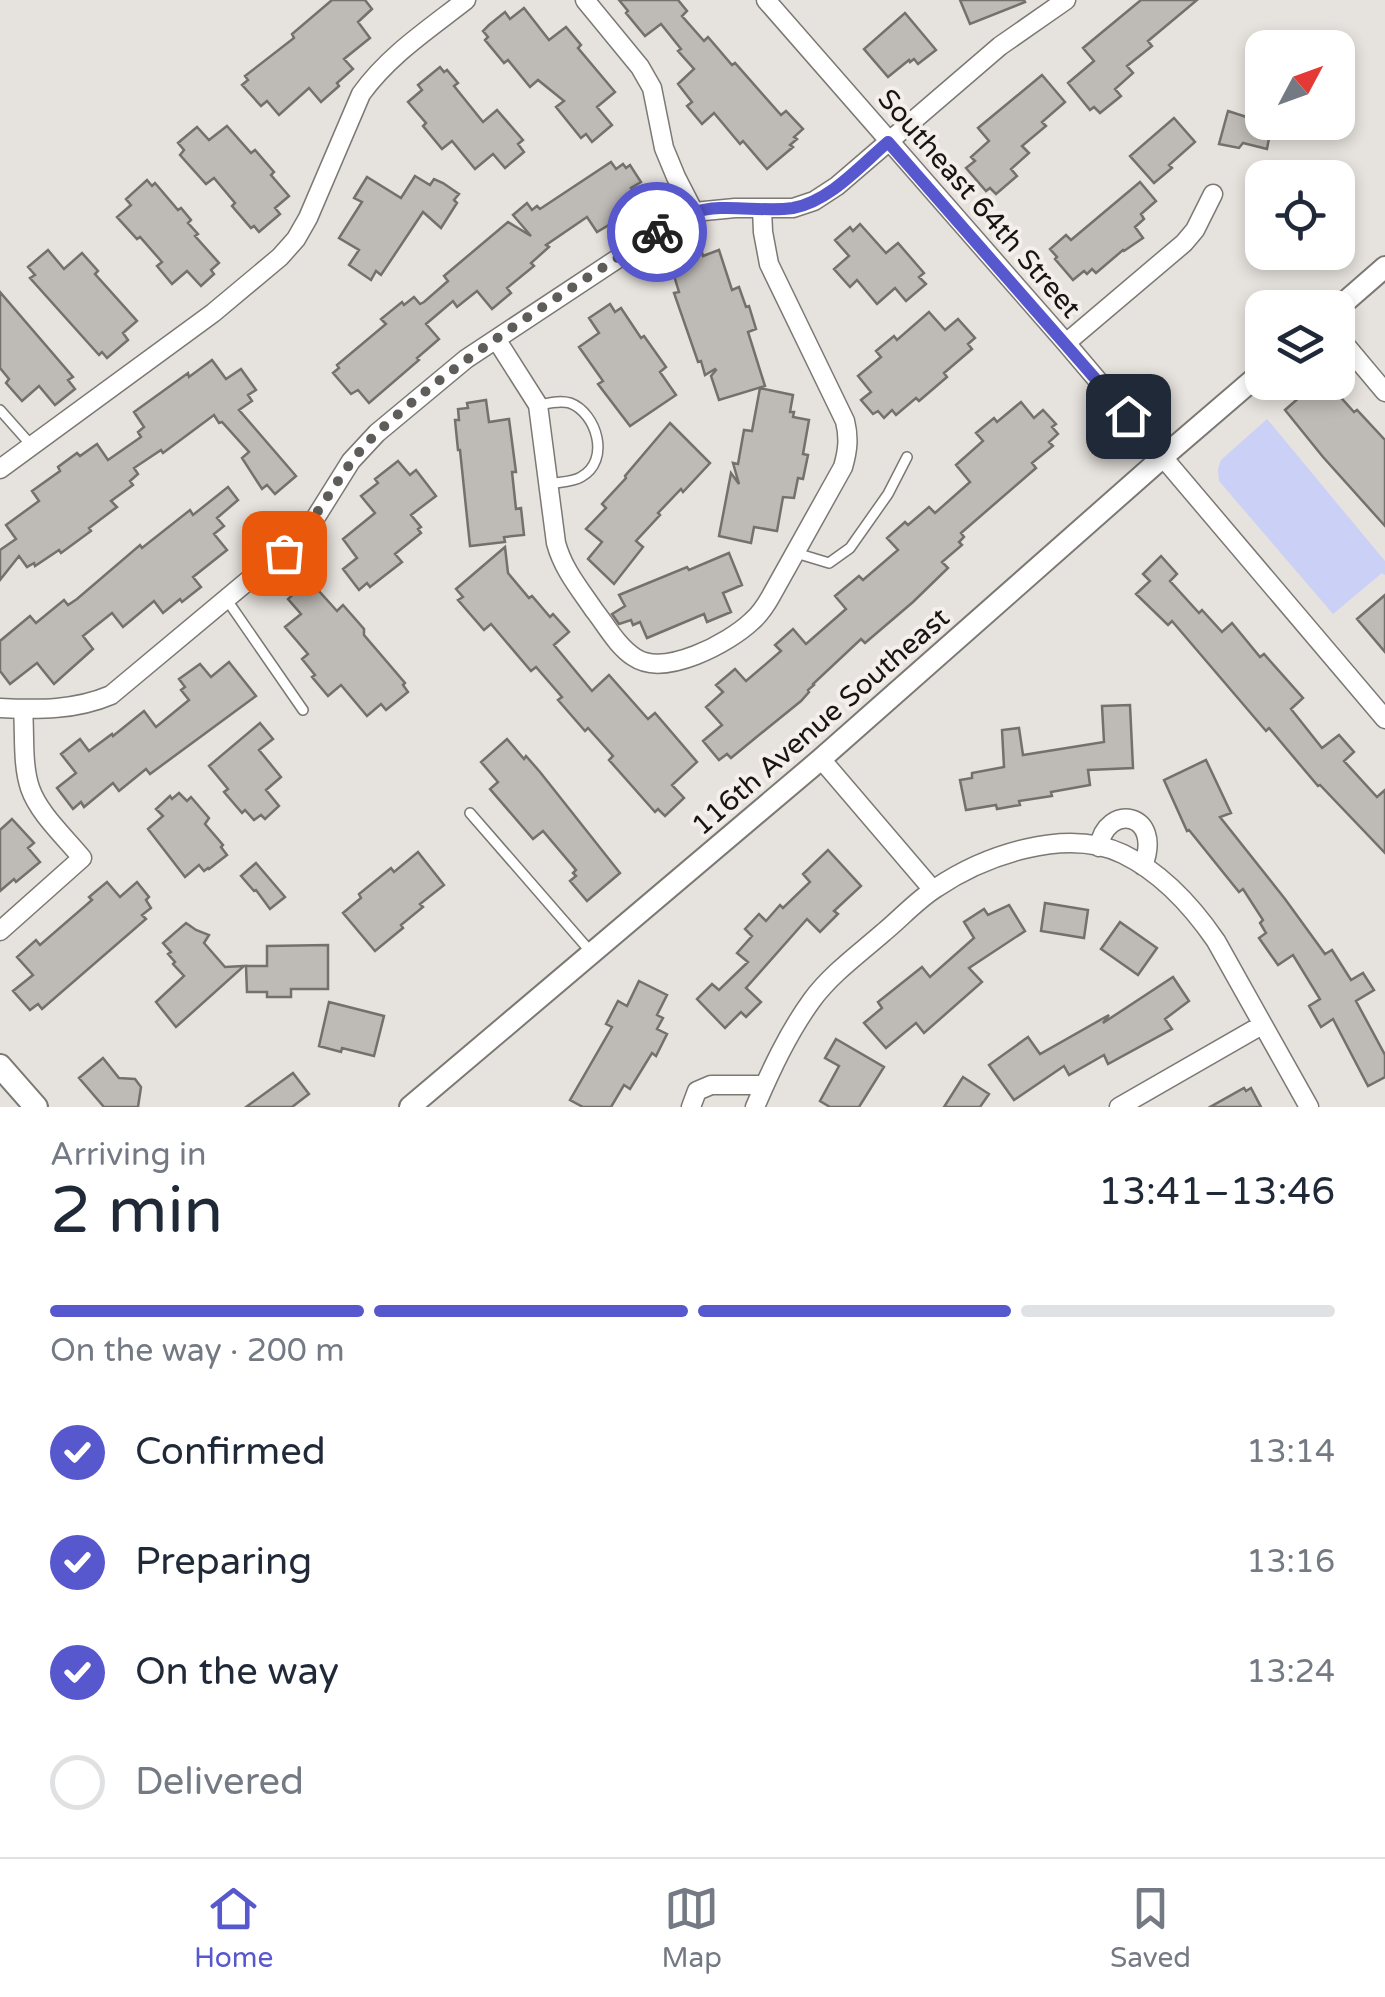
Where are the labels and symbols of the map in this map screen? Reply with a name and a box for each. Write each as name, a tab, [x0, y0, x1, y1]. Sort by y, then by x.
north arrow	[1245, 30, 1355, 140]
street label: Southeast 64th Street	[871, 82, 1088, 325]
courier	[607, 182, 707, 282]
pin	[1086, 374, 1171, 459]
pin	[242, 511, 327, 596]
street label: 116th Avenue Southeast	[685, 600, 957, 843]

